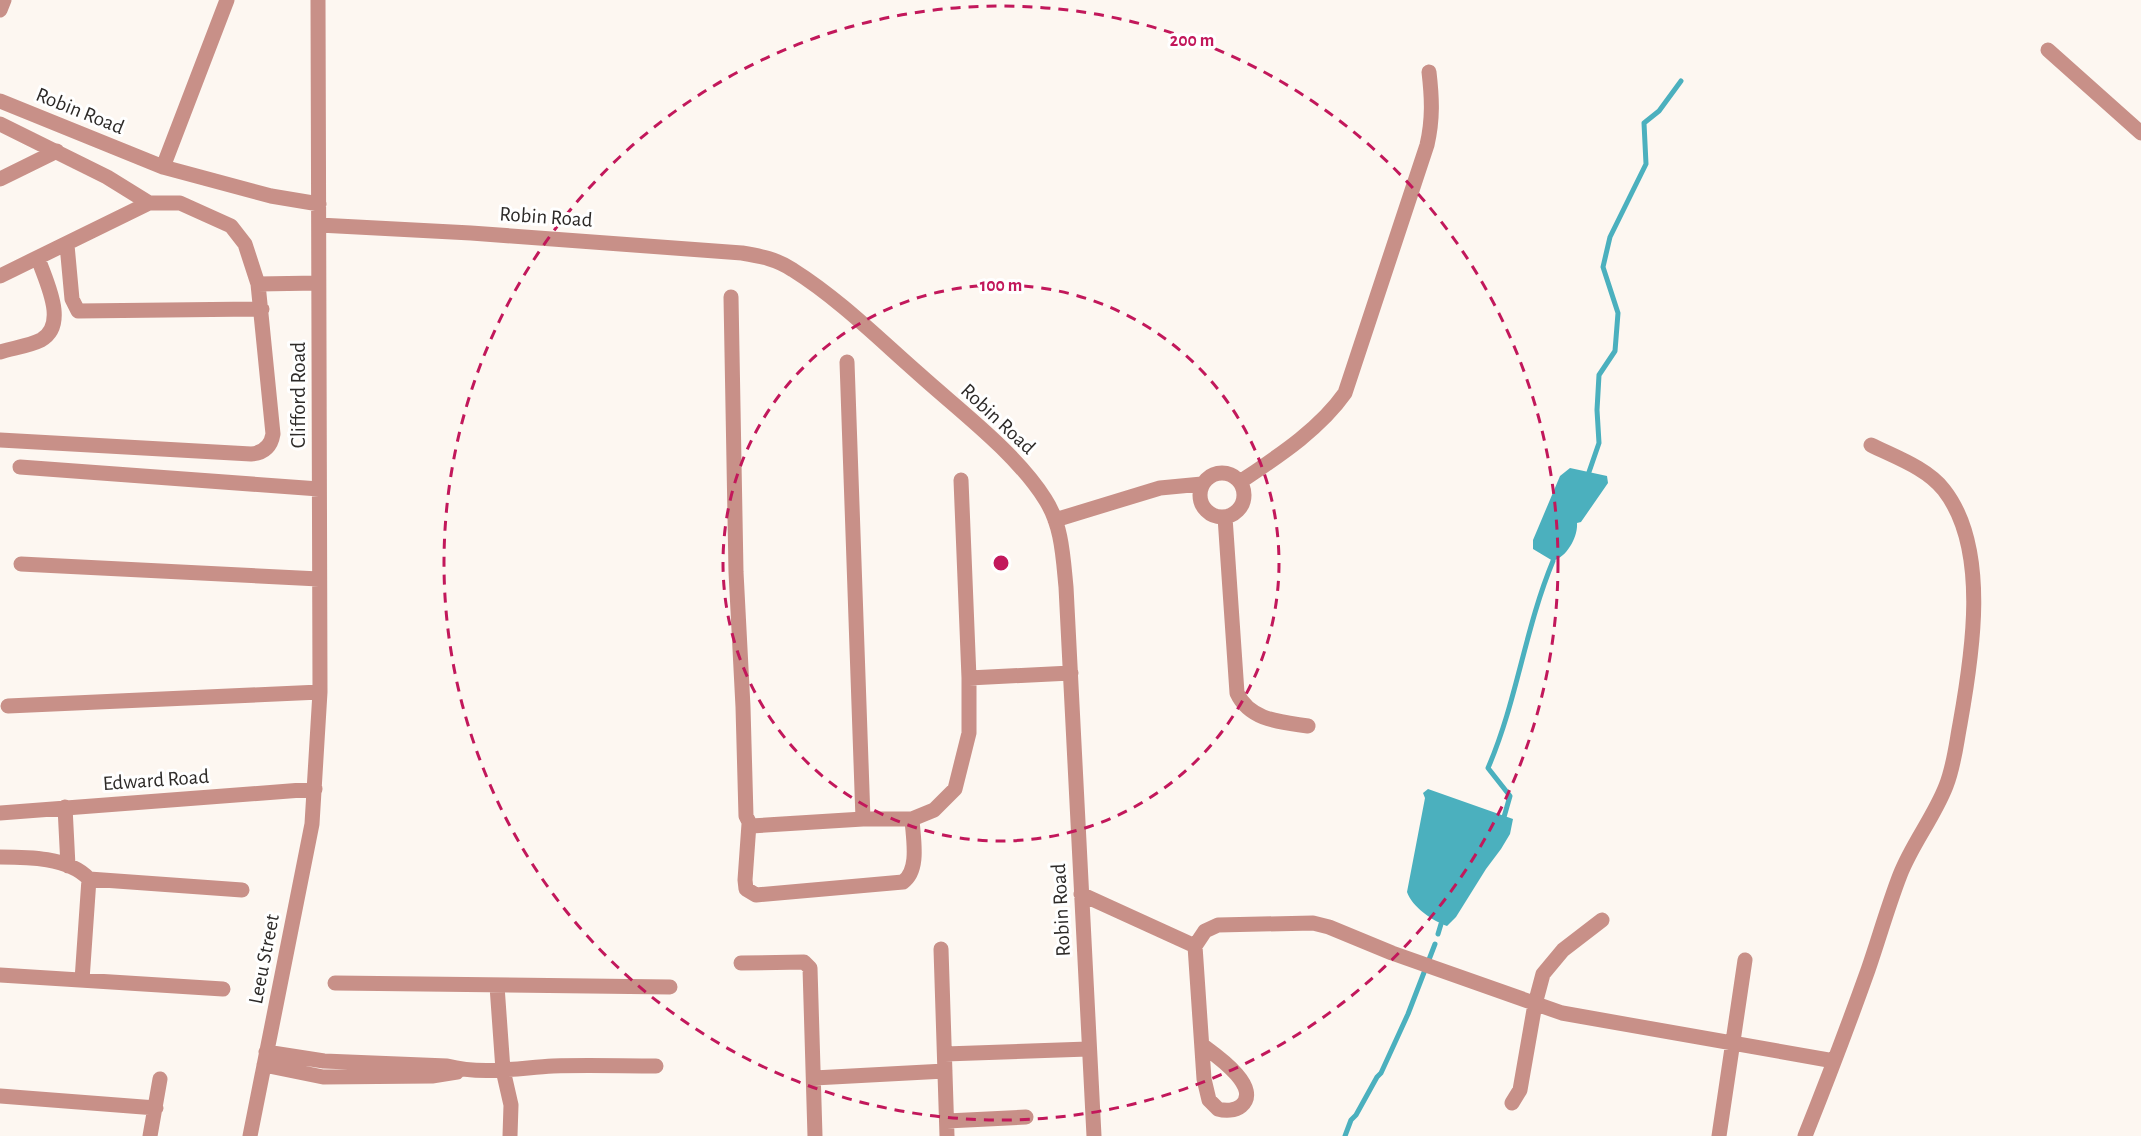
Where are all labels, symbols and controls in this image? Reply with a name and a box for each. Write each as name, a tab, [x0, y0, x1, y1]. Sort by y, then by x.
text: 200 m	[1170, 32, 1214, 50]
street label: Robin Road	[33, 84, 127, 138]
street label: Robin Road	[499, 203, 593, 231]
text: 100 m	[980, 277, 1022, 295]
street label: Clifford Road	[288, 342, 309, 448]
street label: Robin Road	[957, 380, 1039, 459]
centre of rings	[991, 553, 1011, 573]
street label: Edward Road	[102, 766, 210, 794]
street label: Robin Road	[1048, 863, 1074, 957]
street label: Leeu Street	[245, 912, 283, 1006]

